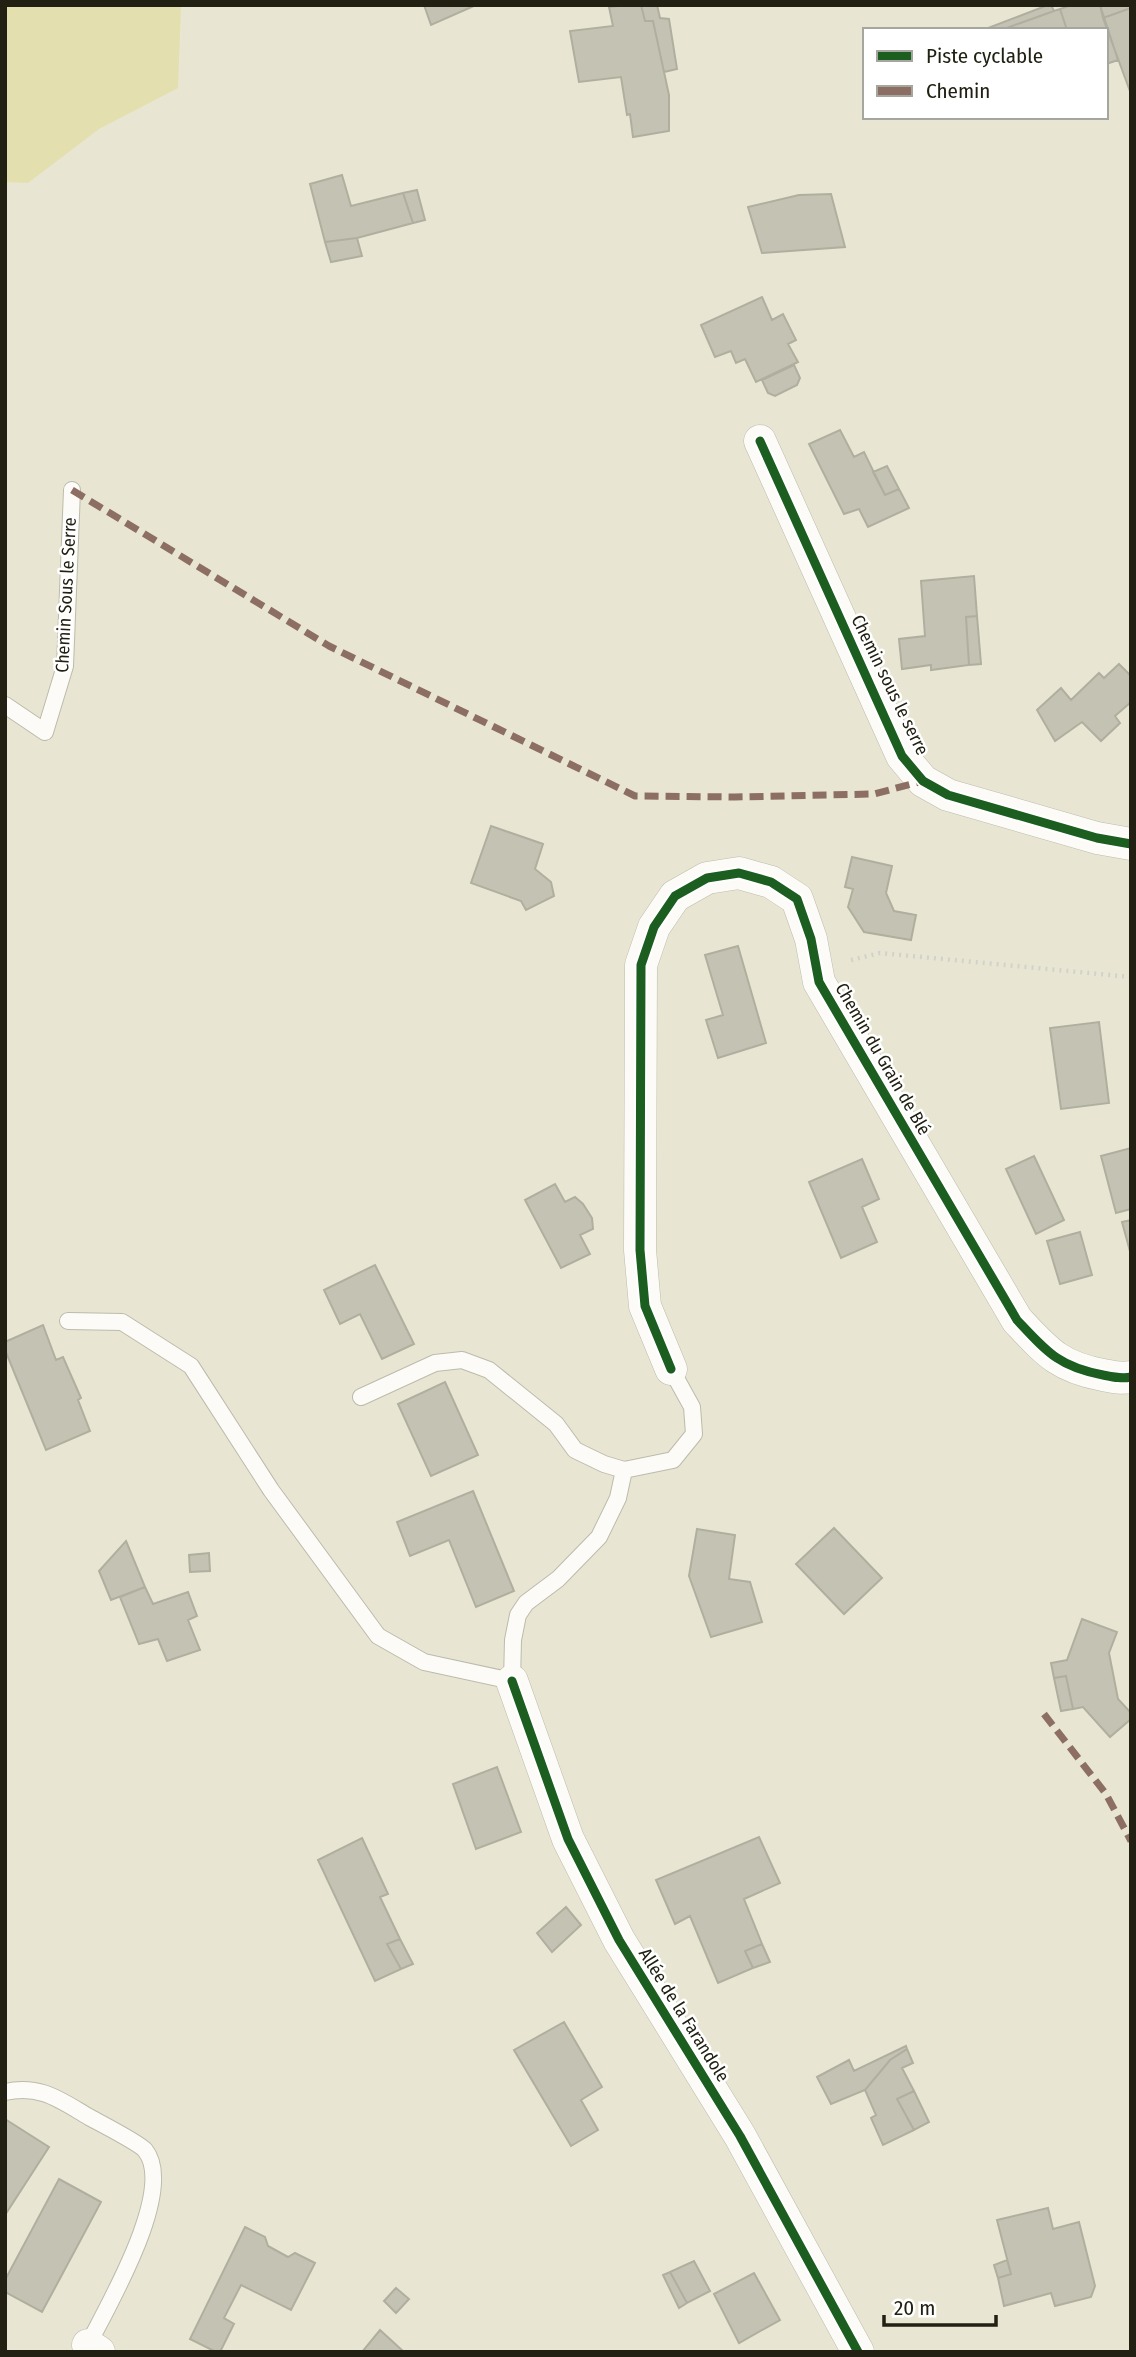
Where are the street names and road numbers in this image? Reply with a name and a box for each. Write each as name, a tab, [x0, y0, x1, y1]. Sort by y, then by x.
street label: Chemin Sous le Serre	[51, 517, 81, 673]
street label: Chemin sous le serre	[847, 611, 934, 759]
street label: Chemin du Grain de Blé	[830, 979, 936, 1139]
street label: Allée de la Farandole	[634, 1944, 734, 2086]

